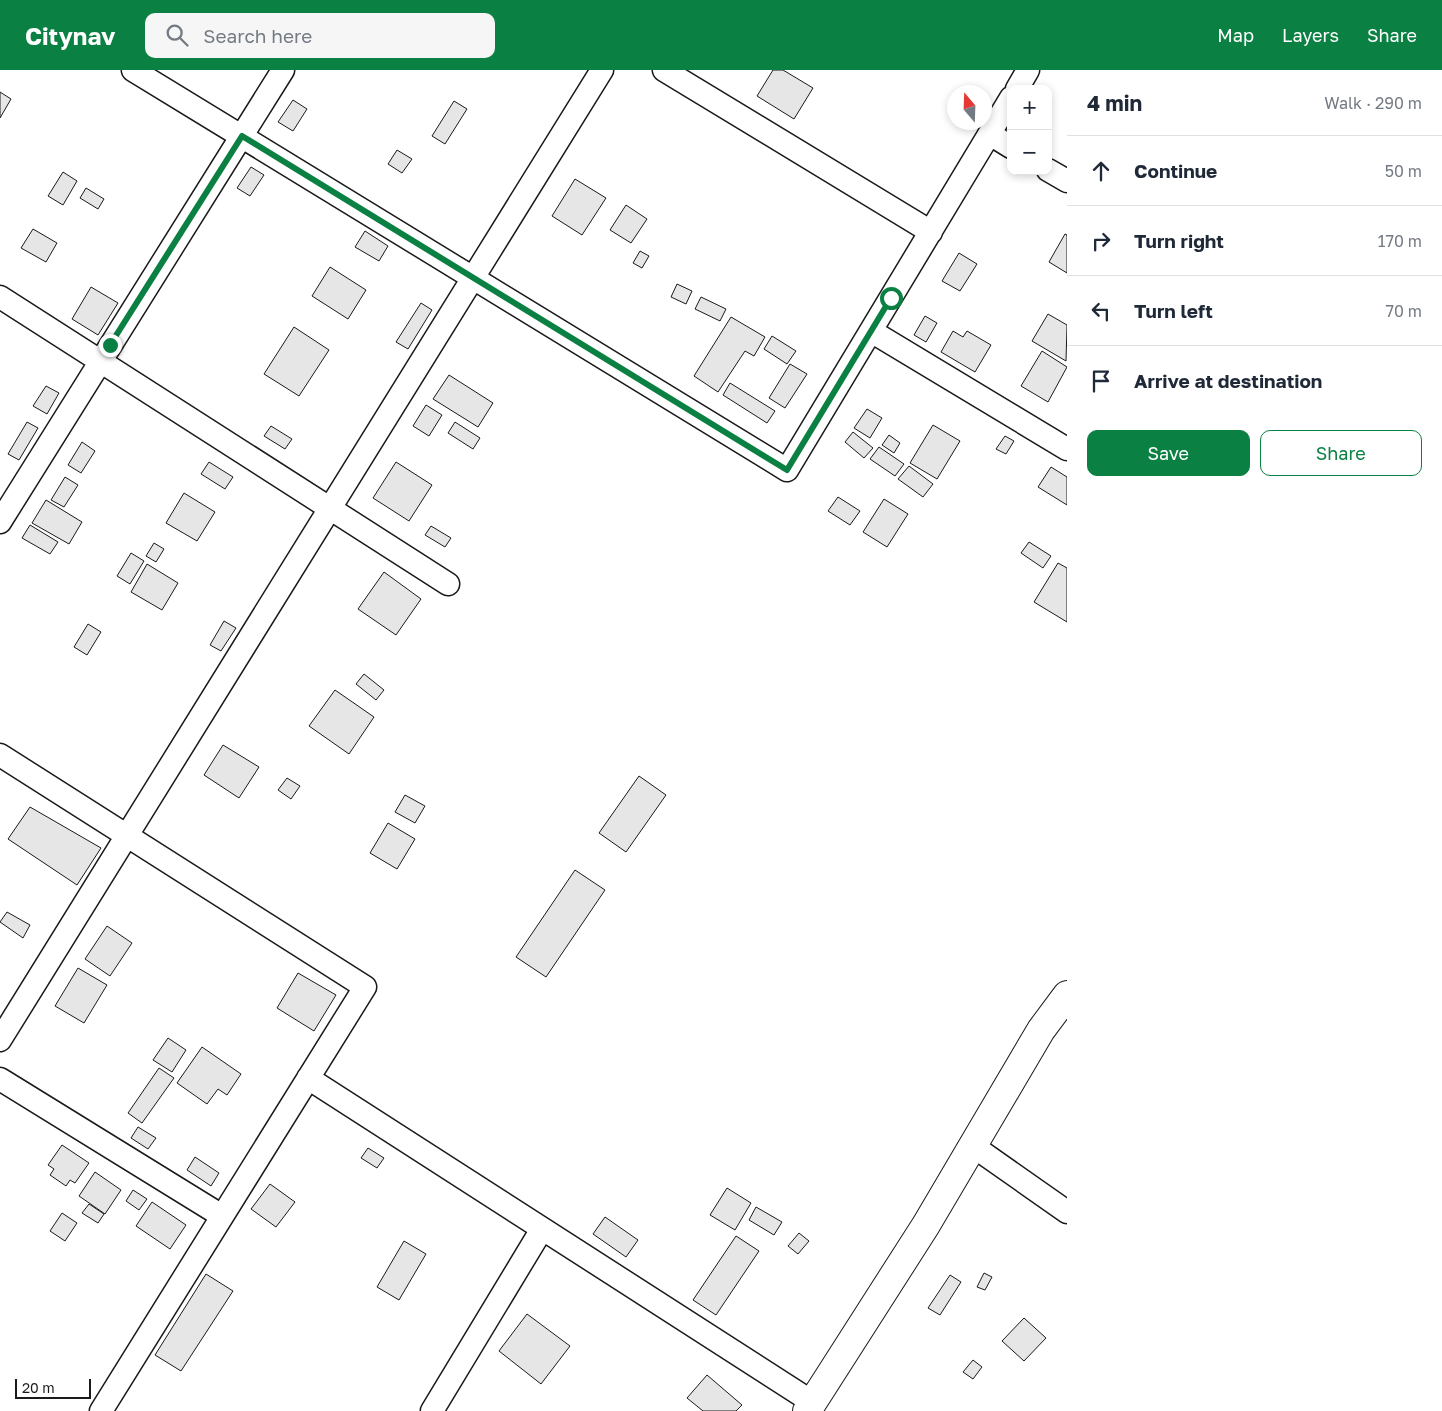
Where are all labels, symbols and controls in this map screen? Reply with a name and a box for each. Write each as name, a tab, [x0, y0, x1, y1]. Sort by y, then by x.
search box	[145, 13, 495, 58]
text: Citynav	[25, 21, 115, 50]
icon: search	[163, 21, 191, 49]
text: Search here	[203, 24, 312, 47]
text: Map	[1217, 24, 1254, 46]
text: Layers	[1282, 24, 1339, 46]
text: Share	[1367, 24, 1417, 46]
north arrow	[947, 85, 992, 130]
map controls	[1007, 85, 1052, 175]
button: +	[1007, 85, 1052, 130]
text: 4 min	[1087, 90, 1142, 116]
text: Walk · 290 m	[1324, 93, 1422, 113]
button: −	[1007, 130, 1052, 175]
icon: ahead	[1087, 157, 1115, 185]
text: Continue	[1134, 159, 1217, 182]
text: 50 m	[1385, 161, 1422, 181]
icon: right	[1087, 227, 1115, 255]
text: Turn right	[1134, 229, 1224, 252]
text: 170 m	[1378, 231, 1422, 251]
route start	[880, 287, 903, 310]
icon: left	[1087, 297, 1115, 325]
text: Turn left	[1134, 299, 1213, 322]
text: 70 m	[1385, 301, 1422, 321]
route end	[99, 334, 122, 357]
icon: arrive	[1087, 367, 1115, 395]
text: Arrive at destination	[1134, 369, 1322, 392]
button: Save	[1087, 430, 1250, 476]
button: Share	[1260, 430, 1422, 476]
scale bar	[15, 1376, 91, 1399]
text: 20 m	[22, 1379, 55, 1396]

